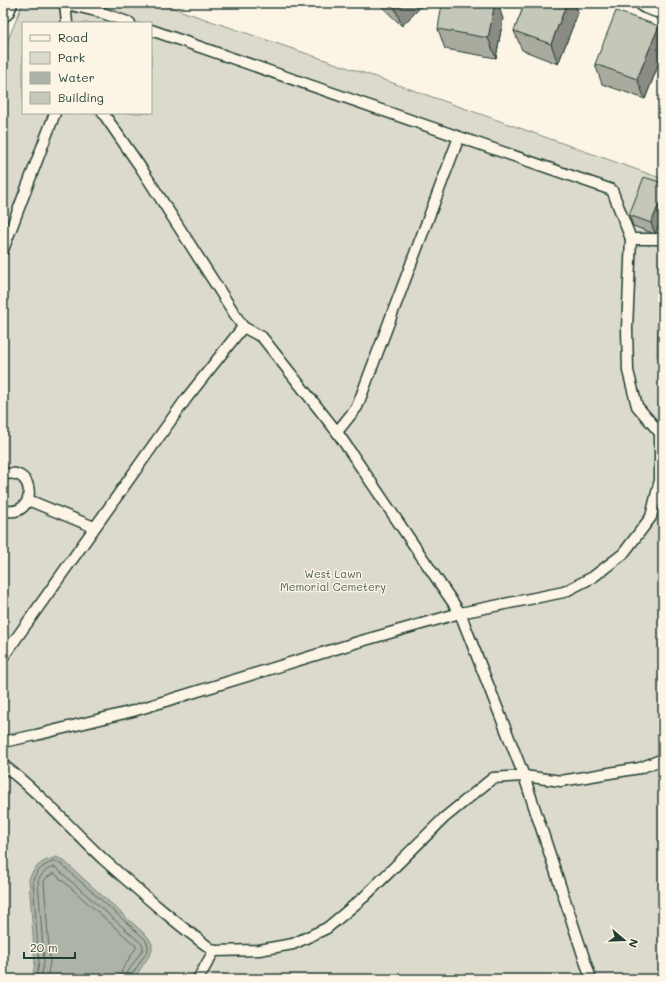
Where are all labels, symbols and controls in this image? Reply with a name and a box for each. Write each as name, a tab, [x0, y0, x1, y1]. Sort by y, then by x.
legend	[22, 22, 152, 114]
text: Road	[58, 29, 88, 45]
text: Park	[58, 49, 85, 65]
text: Water	[58, 69, 95, 85]
text: Building	[58, 89, 104, 105]
park label: West Lawn Memorial Cemetery	[280, 566, 386, 594]
north arrow	[604, 920, 644, 960]
scale bar	[24, 934, 75, 960]
text: N	[625, 937, 642, 950]
text: 20 m	[30, 939, 58, 955]

